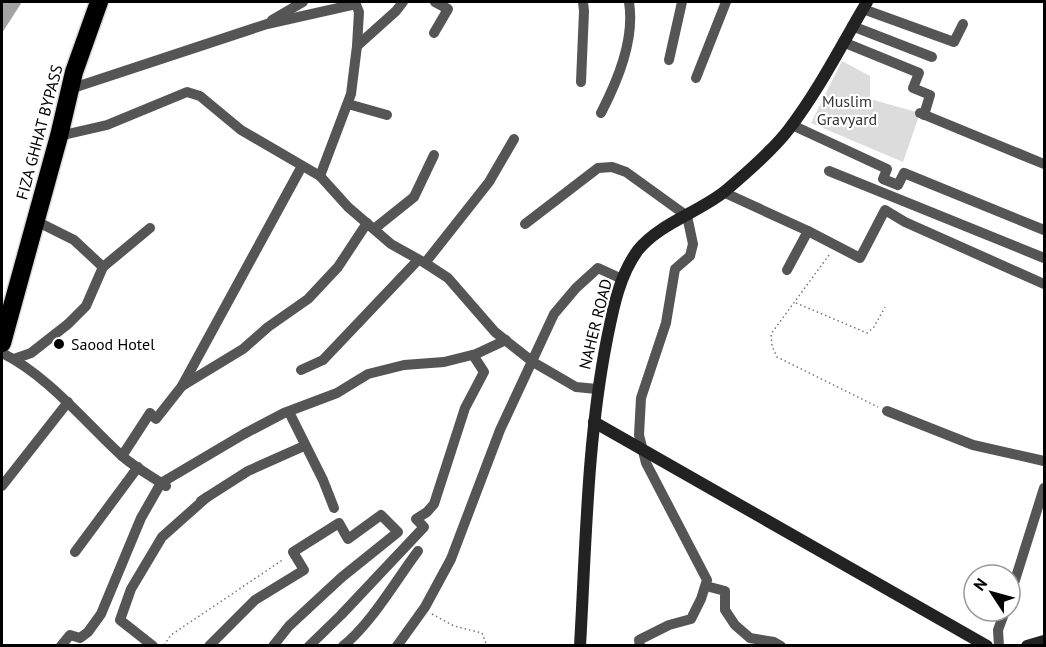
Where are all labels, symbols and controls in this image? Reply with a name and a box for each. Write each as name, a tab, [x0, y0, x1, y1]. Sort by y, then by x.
street label: FIZA GHHAT BYPASS	[11, 62, 67, 202]
park label: Muslim Gravyard	[817, 91, 877, 129]
street label: NAHER ROAD	[574, 277, 616, 371]
place label: Saood Hotel	[71, 334, 155, 354]
marker: Saood Hotel	[52, 337, 66, 351]
north arrow	[962, 563, 1022, 623]
text: N	[969, 574, 991, 594]

